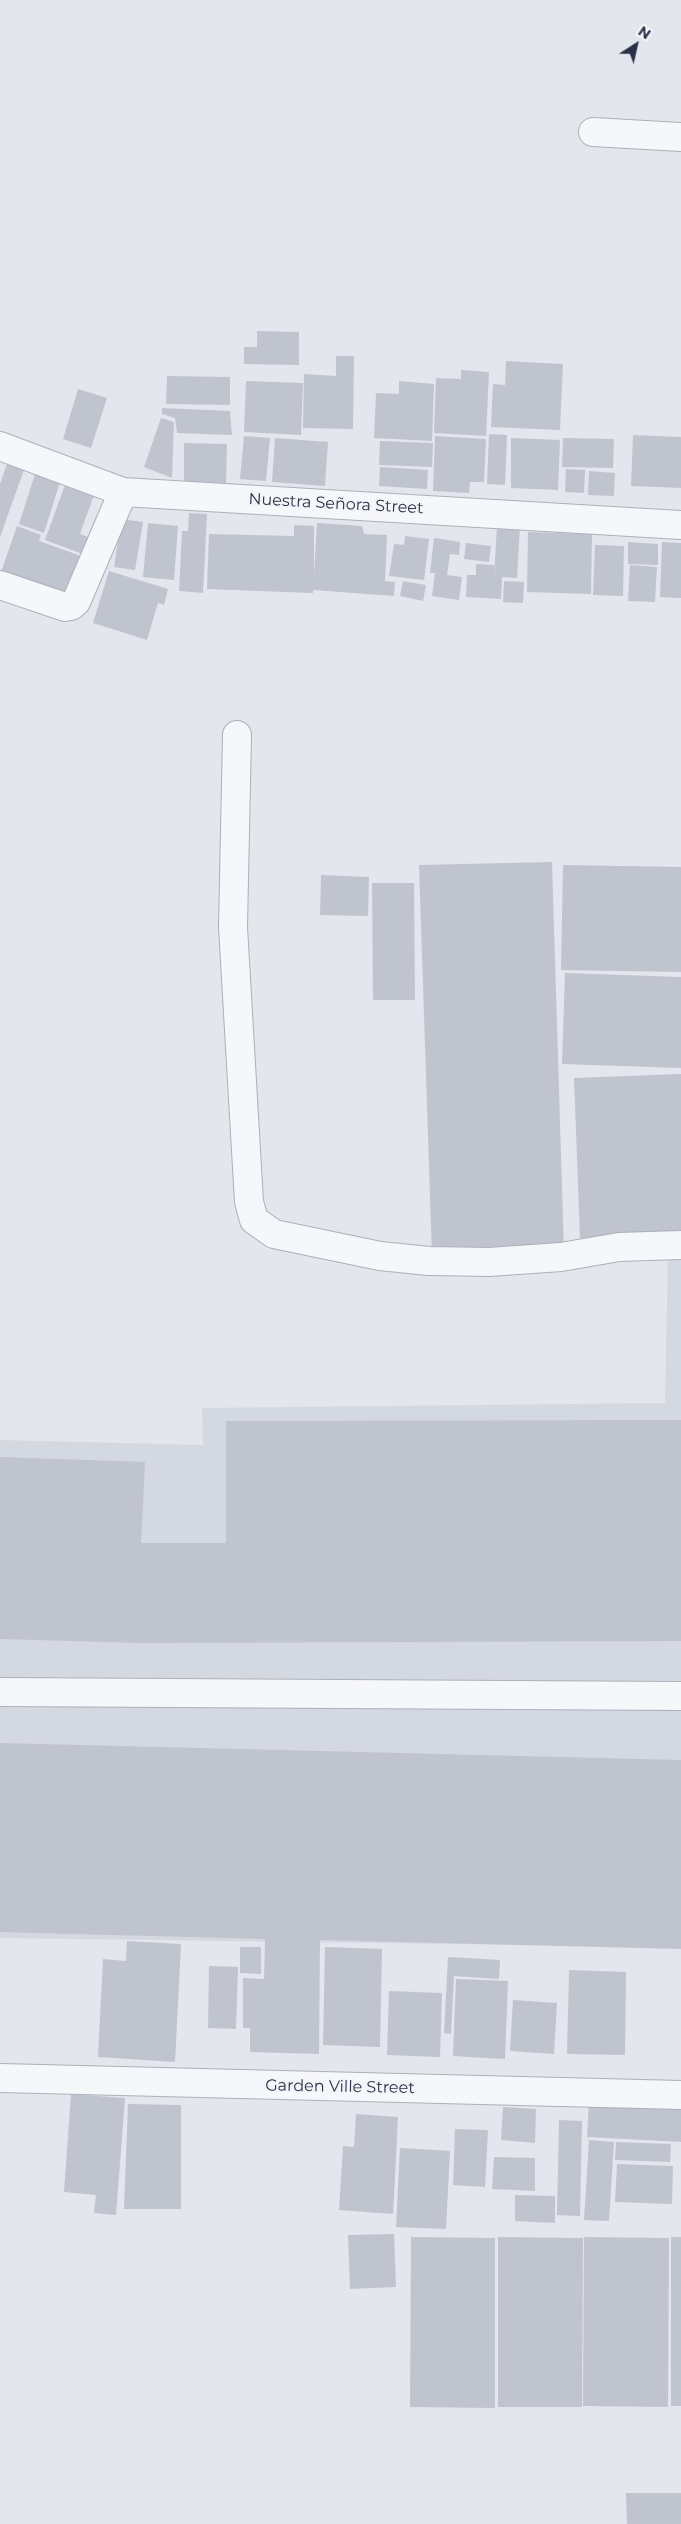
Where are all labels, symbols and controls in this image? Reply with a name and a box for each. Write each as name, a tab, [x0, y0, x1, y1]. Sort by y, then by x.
north arrow	[611, 20, 661, 70]
text: N	[635, 22, 654, 43]
street label: Nuestra Señora Street	[248, 490, 424, 518]
street label: Garden Ville Street	[265, 2076, 415, 2098]

